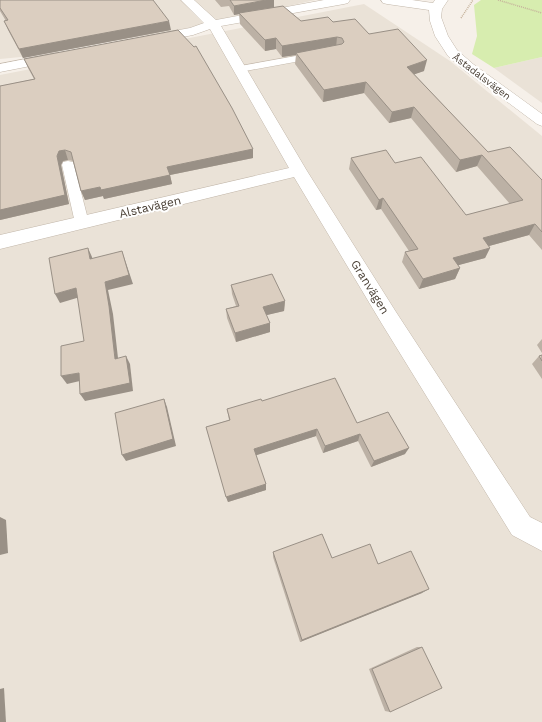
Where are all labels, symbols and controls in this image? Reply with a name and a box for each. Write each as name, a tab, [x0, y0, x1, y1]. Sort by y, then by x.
street label: Åstadalsvägen	[451, 51, 513, 102]
street label: Alstavägen	[118, 193, 182, 221]
street label: Granvägen	[348, 257, 392, 317]

